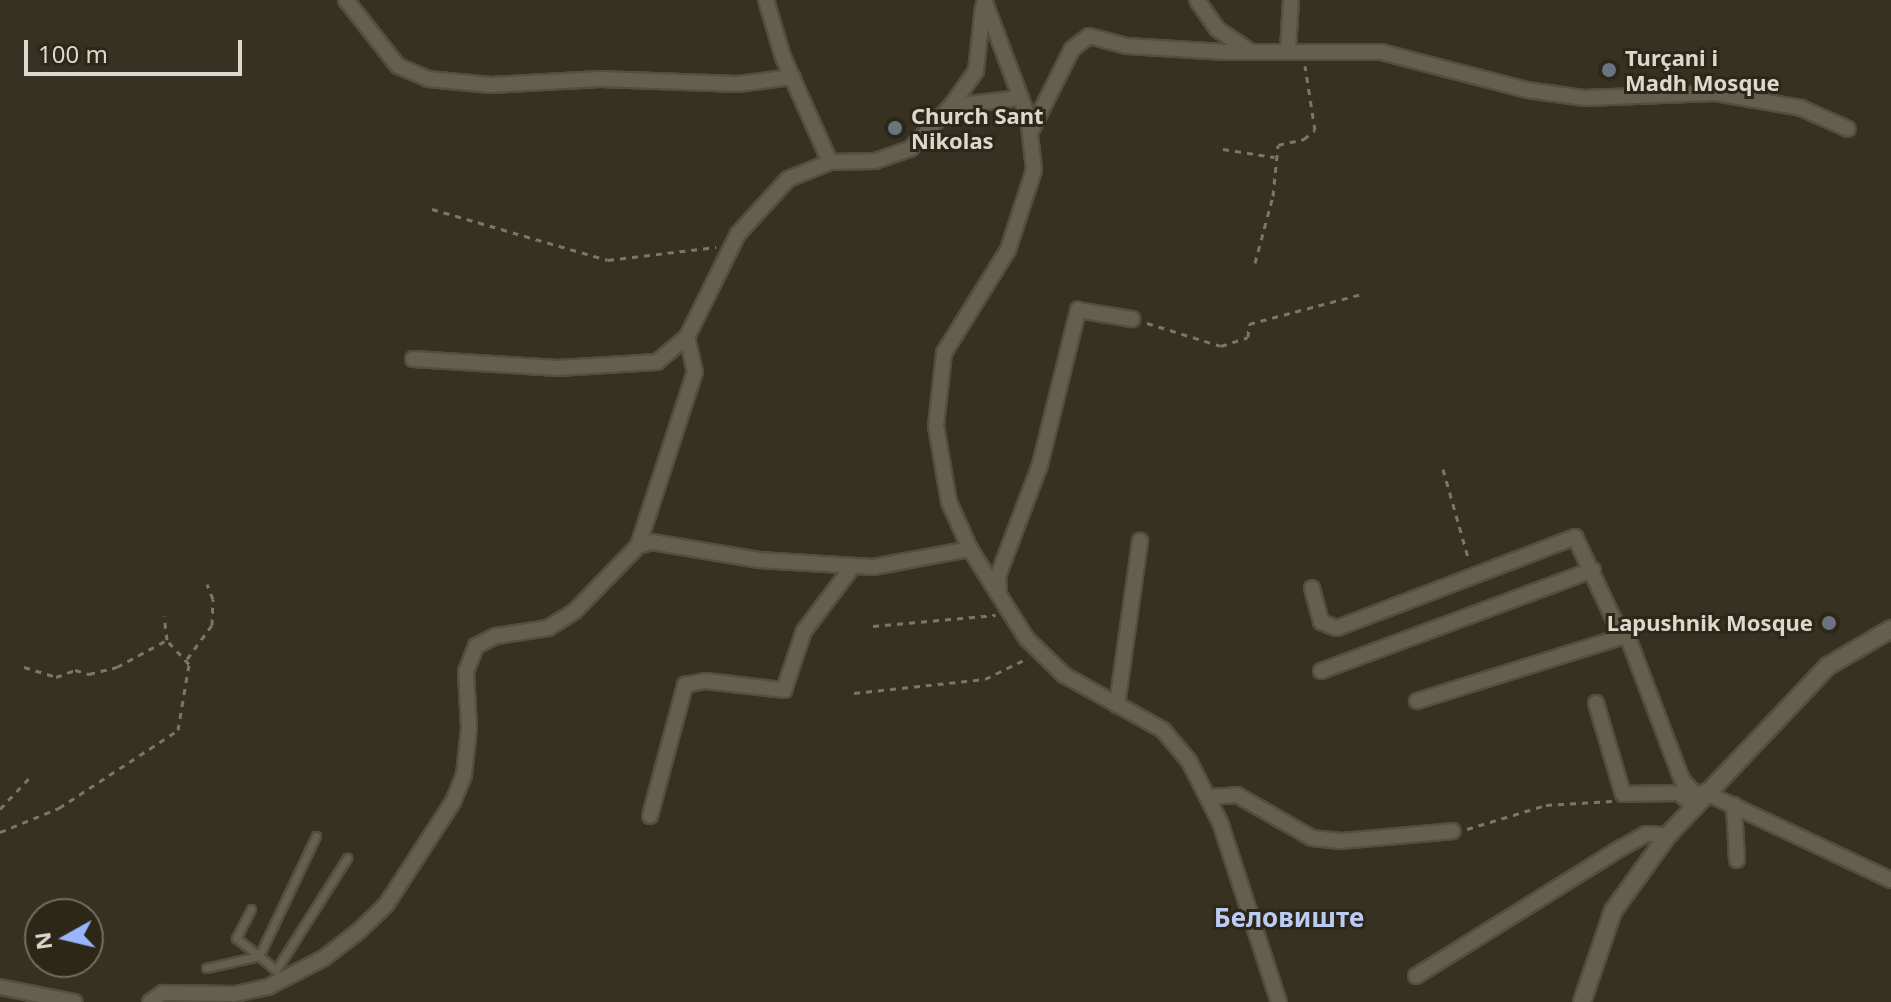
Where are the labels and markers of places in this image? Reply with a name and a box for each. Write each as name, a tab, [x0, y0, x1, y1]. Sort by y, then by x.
place label: Turçani i Madh Mosque	[1625, 44, 1780, 96]
marker: Turçani i Madh Mosque	[1600, 61, 1618, 79]
place label: Church Sant Nikolas	[911, 102, 1044, 154]
marker: Church Sant Nikolas	[886, 119, 904, 137]
place label: Lapushnik Mosque	[1607, 610, 1813, 636]
marker: Lapushnik Mosque	[1820, 614, 1838, 632]

